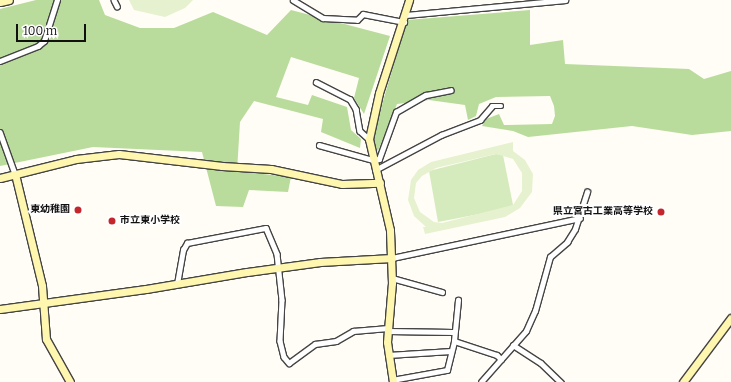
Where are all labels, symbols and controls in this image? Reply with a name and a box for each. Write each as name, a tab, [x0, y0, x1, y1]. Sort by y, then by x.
scale bar	[18, 16, 88, 42]
text: 100 m	[23, 24, 57, 38]
place label: 東幼稚園	[30, 204, 70, 216]
marker: 東幼稚園	[73, 205, 83, 215]
place label: 県立宮古工業高等学校	[553, 206, 653, 218]
marker: 県立宮古工業高等学校	[656, 207, 666, 217]
place label: 市立東小学校	[120, 215, 180, 227]
marker: 市立東小学校	[107, 216, 117, 226]

